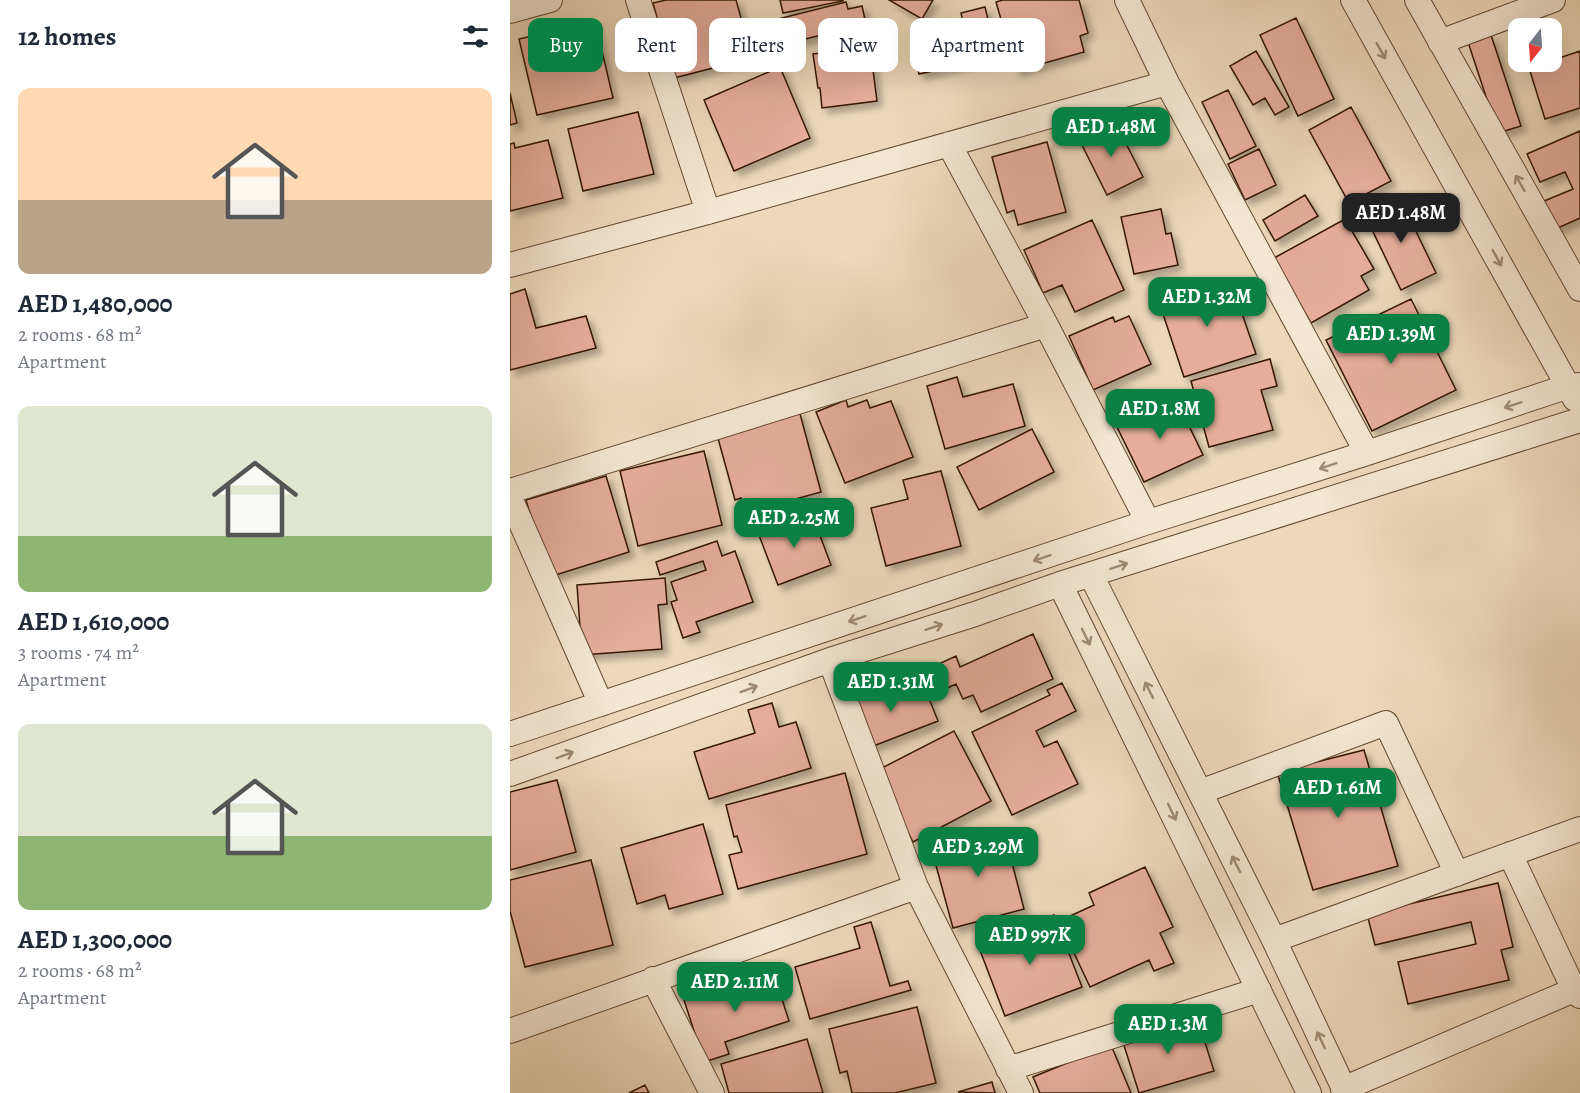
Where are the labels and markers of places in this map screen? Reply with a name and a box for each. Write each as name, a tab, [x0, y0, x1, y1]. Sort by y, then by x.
pin: AED 1.48M	[1042, 107, 1180, 158]
pin: AED 1.48M	[1332, 193, 1470, 244]
pin: AED 1.32M	[1138, 277, 1276, 328]
pin: AED 1.39M	[1322, 314, 1460, 365]
pin: AED 1.8M	[1098, 389, 1222, 440]
pin: AED 2.25M	[725, 498, 863, 549]
pin: AED 1.31M	[822, 662, 960, 713]
pin: AED 1.61M	[1269, 768, 1407, 819]
pin: AED 3.29M	[909, 827, 1047, 878]
pin: AED 997K	[968, 915, 1092, 966]
pin: AED 2.11M	[666, 962, 804, 1013]
pin: AED 1.3M	[1106, 1004, 1230, 1055]

